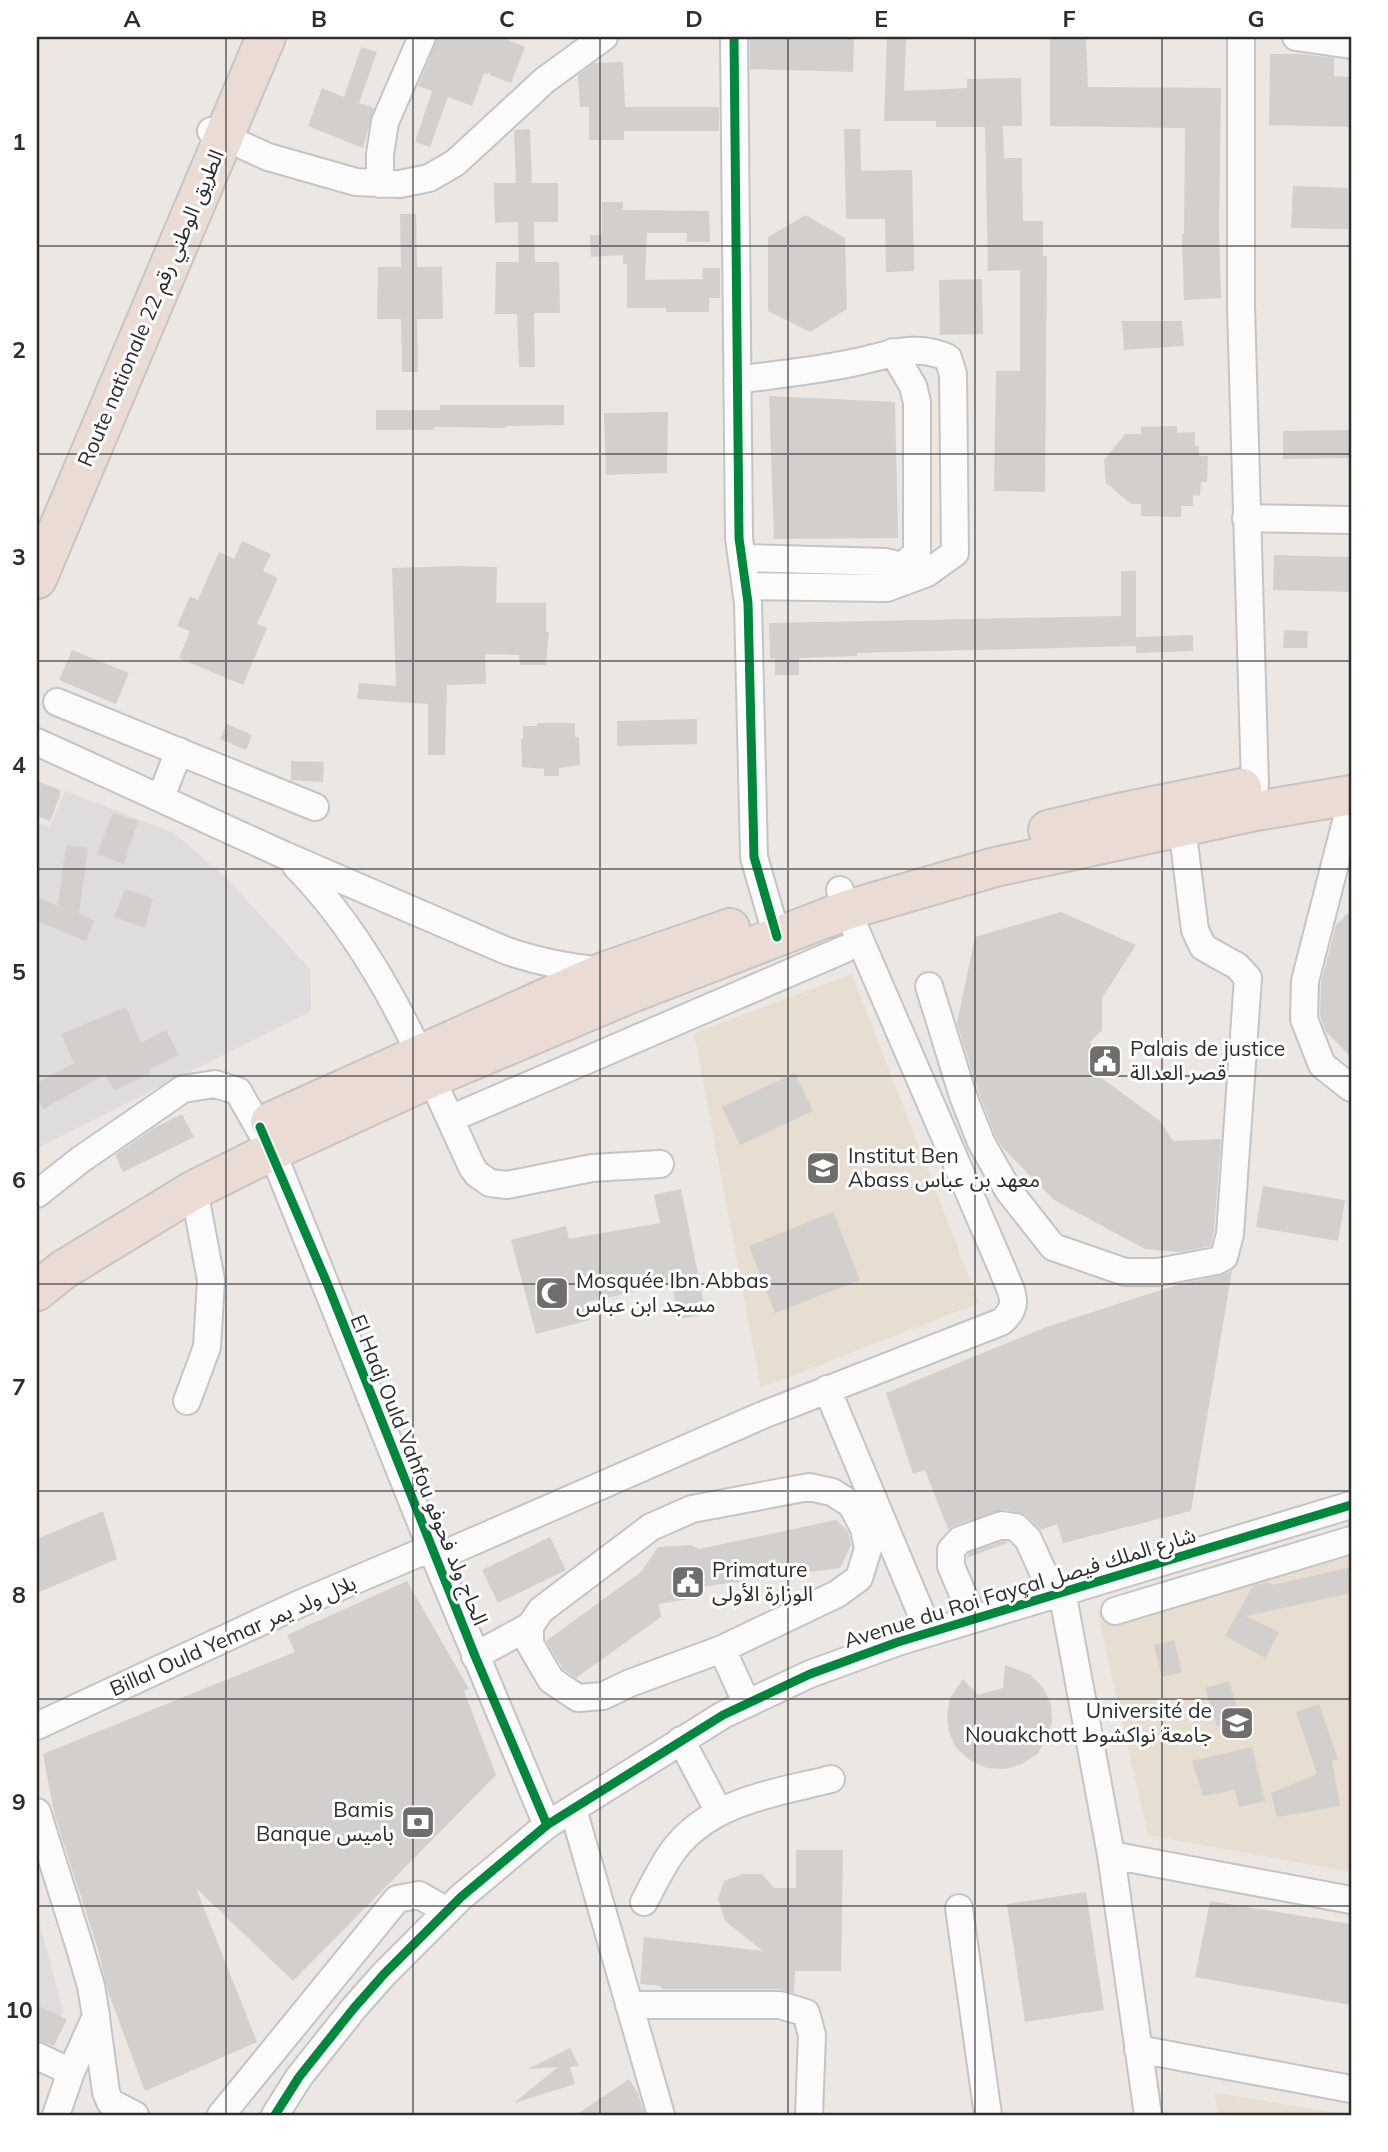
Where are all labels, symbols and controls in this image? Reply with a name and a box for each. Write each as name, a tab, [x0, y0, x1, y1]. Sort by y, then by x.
text: A	[123, 4, 141, 33]
text: B	[311, 4, 327, 33]
text: C	[499, 4, 515, 33]
text: D	[685, 4, 703, 33]
text: E	[874, 4, 888, 33]
text: F	[1062, 4, 1076, 33]
text: G	[1247, 4, 1265, 33]
text: 1	[12, 127, 26, 156]
street label: Route nationale 22 الطريق الوطني رقم	[71, 145, 232, 472]
text: 2	[12, 335, 26, 364]
text: 3	[12, 542, 26, 571]
text: 4	[12, 750, 26, 779]
text: 5	[12, 957, 26, 986]
place label: Palais de justice قصر العدالة	[1130, 1035, 1285, 1085]
public building icon: Palais de justice قصر العدالة	[1086, 1042, 1124, 1080]
place label: Institut Ben Abass معهد بن عباس	[848, 1142, 1040, 1192]
school or university icon: Institut Ben Abass معهد بن عباس	[804, 1149, 842, 1187]
text: 6	[12, 1165, 26, 1194]
place label: Mosquée Ibn Abbas مسجد ابن عباس	[576, 1267, 769, 1317]
mosque icon: Mosquée Ibn Abbas مسجد ابن عباس	[533, 1274, 571, 1312]
street label: El Hadj Ould Vahfou الحاج ولد فحوفو	[343, 1310, 494, 1630]
text: 7	[12, 1372, 26, 1401]
street label: Avenue du Roi Fayçal شارع الملك فيصل	[841, 1521, 1200, 1656]
place label: Primature الوزارة الأولى	[712, 1556, 813, 1606]
public building icon: Primature الوزارة الأولى	[669, 1563, 707, 1601]
street label: Billal Ould Yemar بلال ولد يمر	[105, 1569, 360, 1701]
text: 8	[12, 1580, 26, 1609]
place label: Université de Nouakchott جامعة نواكشوط	[965, 1697, 1212, 1747]
school or university icon: Université de Nouakchott جامعة نواكشوط	[1218, 1704, 1256, 1742]
text: 9	[12, 1787, 26, 1816]
place label: Bamis Banque باميس	[256, 1796, 394, 1846]
bank icon: Bamis Banque باميس	[399, 1803, 437, 1841]
text: 10	[5, 1995, 33, 2024]

